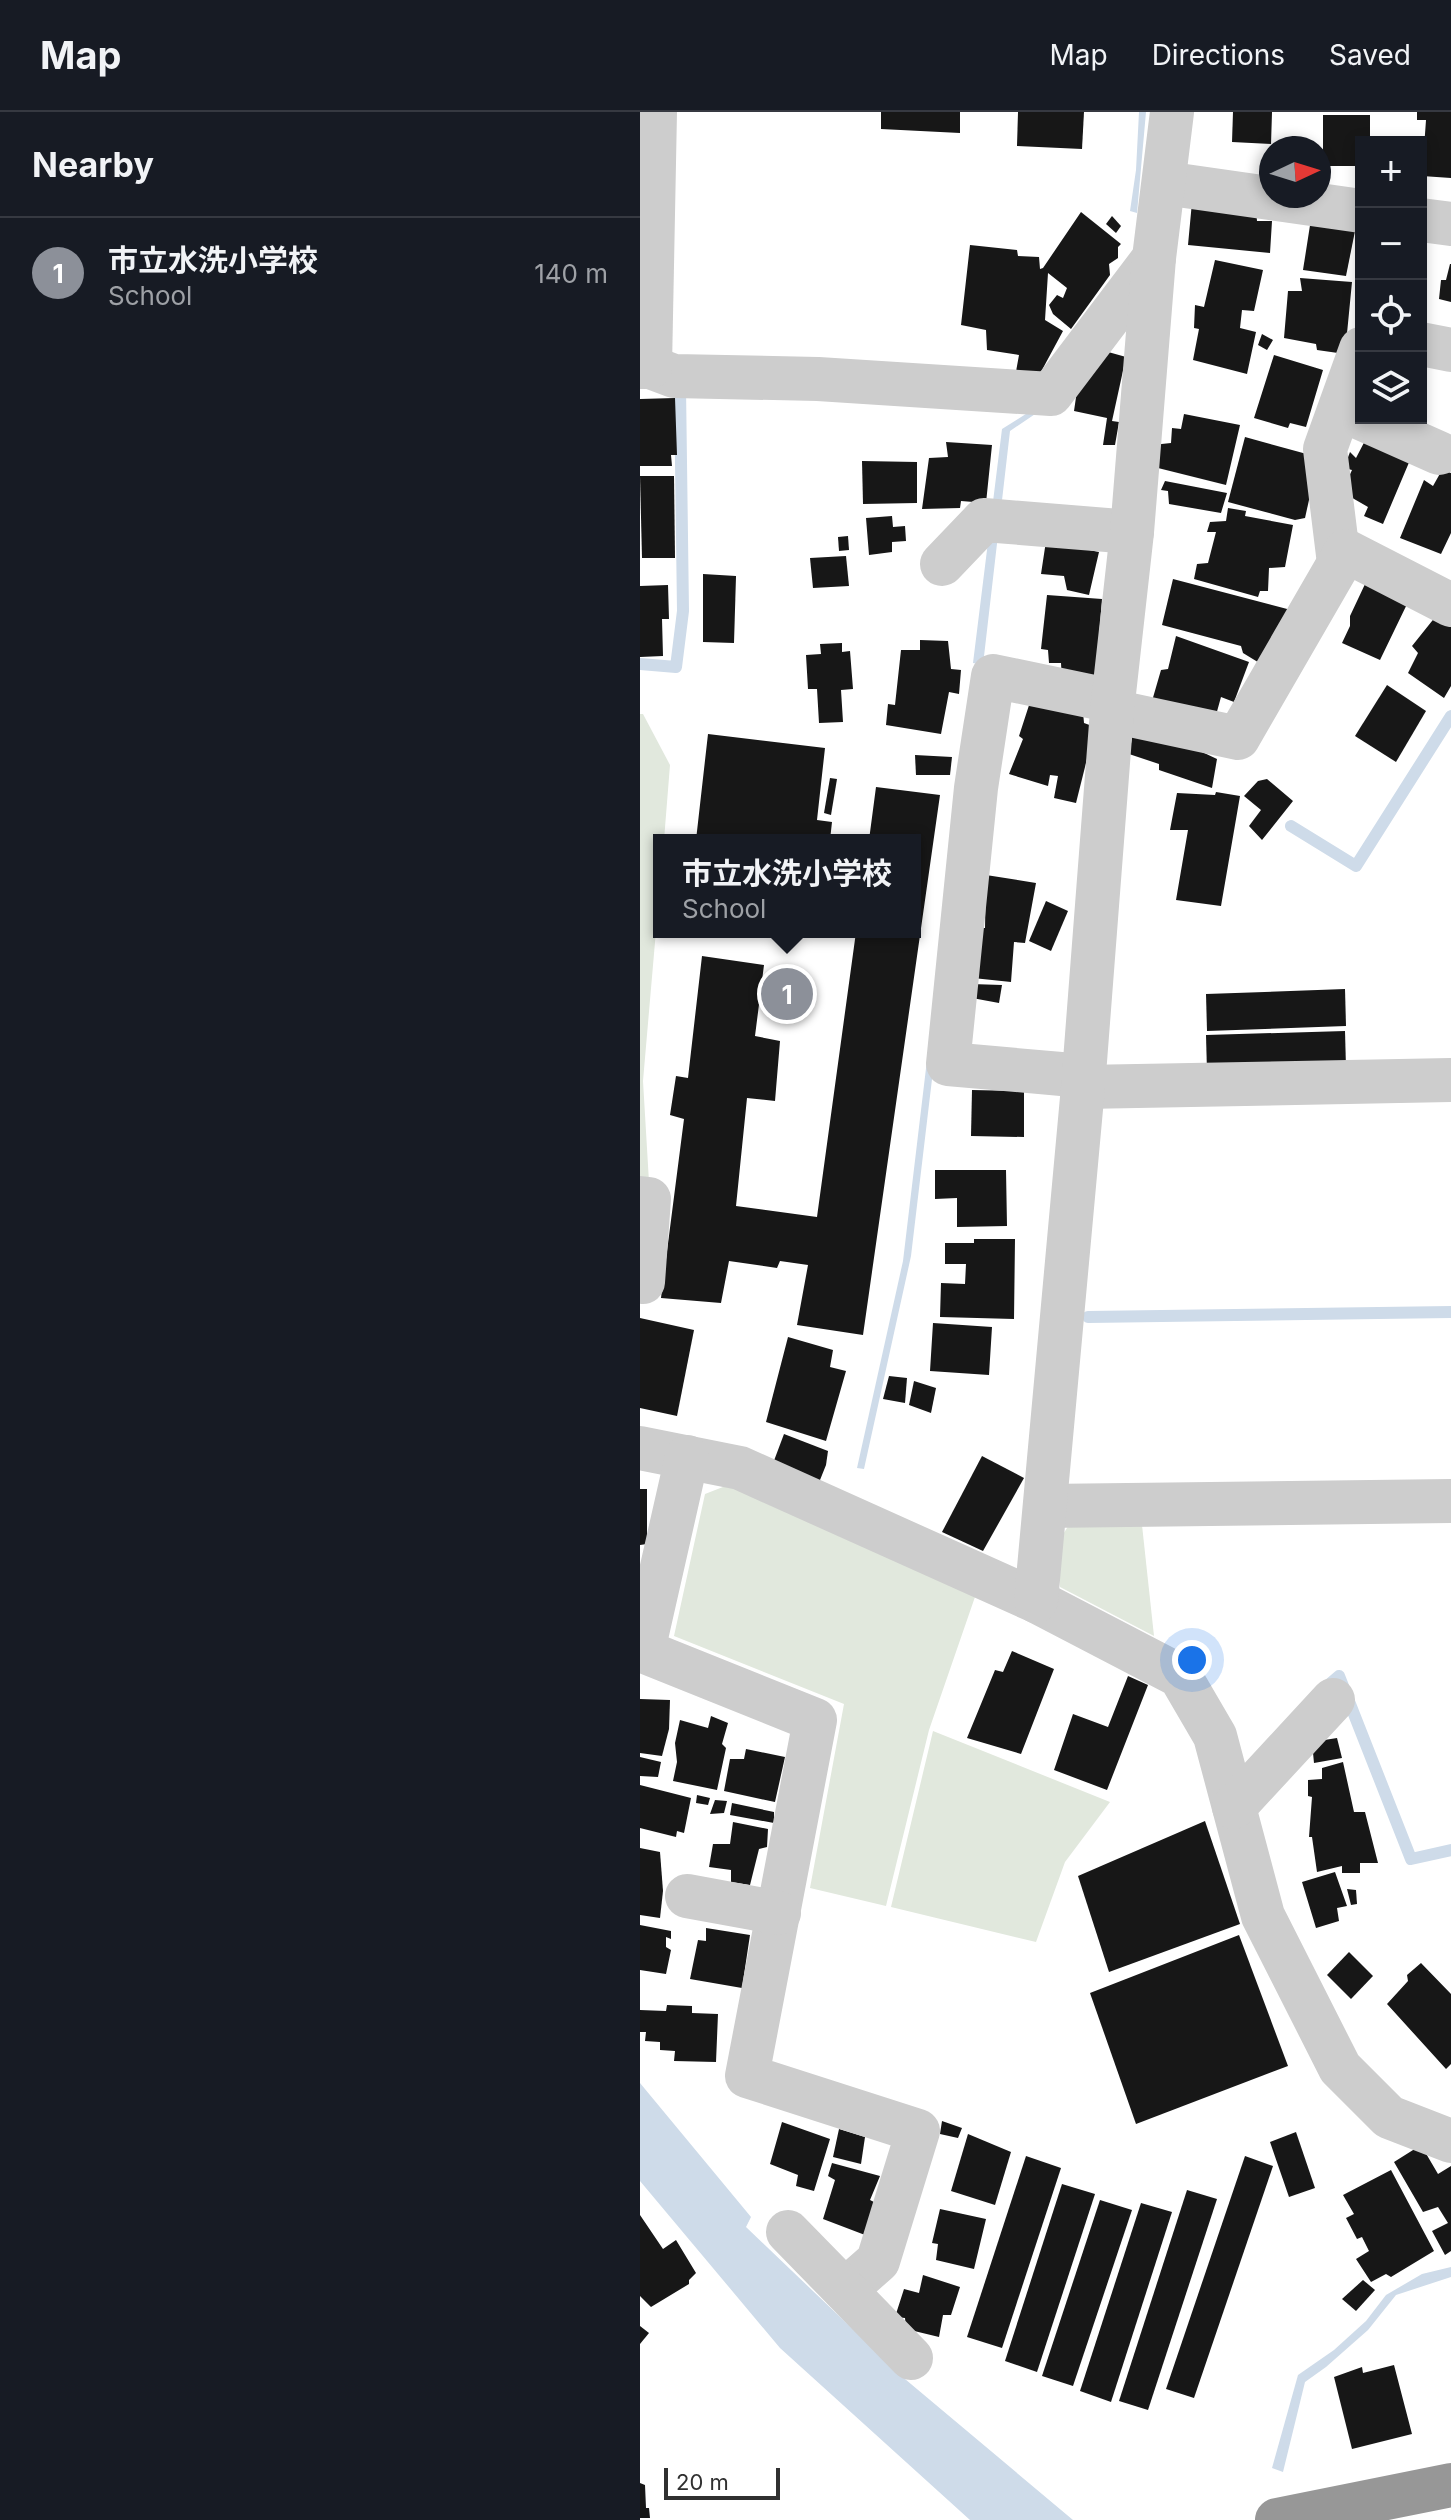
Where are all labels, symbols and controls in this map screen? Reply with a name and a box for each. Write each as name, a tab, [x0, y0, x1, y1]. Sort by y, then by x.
text: Map	[40, 32, 121, 78]
text: Map	[1049, 38, 1108, 72]
text: Directions	[1152, 38, 1285, 72]
text: Saved	[1329, 38, 1411, 72]
north arrow	[1259, 136, 1331, 208]
map controls	[1355, 136, 1427, 424]
button: +	[1355, 136, 1427, 208]
text: Nearby	[32, 144, 154, 185]
button: −	[1355, 208, 1427, 280]
text: 市立水洗小学校	[108, 242, 318, 278]
text: 1	[52, 258, 64, 289]
text: 140 m	[534, 258, 608, 289]
text: School	[108, 280, 192, 311]
button: locate	[1355, 280, 1427, 352]
button: layers	[1355, 352, 1427, 424]
popup	[653, 834, 921, 938]
text: 市立水洗小学校	[682, 855, 892, 891]
text: School	[682, 893, 766, 924]
pin: 1	[761, 964, 813, 1024]
your location	[1172, 1640, 1212, 1680]
scale bar	[664, 2464, 780, 2500]
text: 20 m	[676, 2469, 729, 2495]

